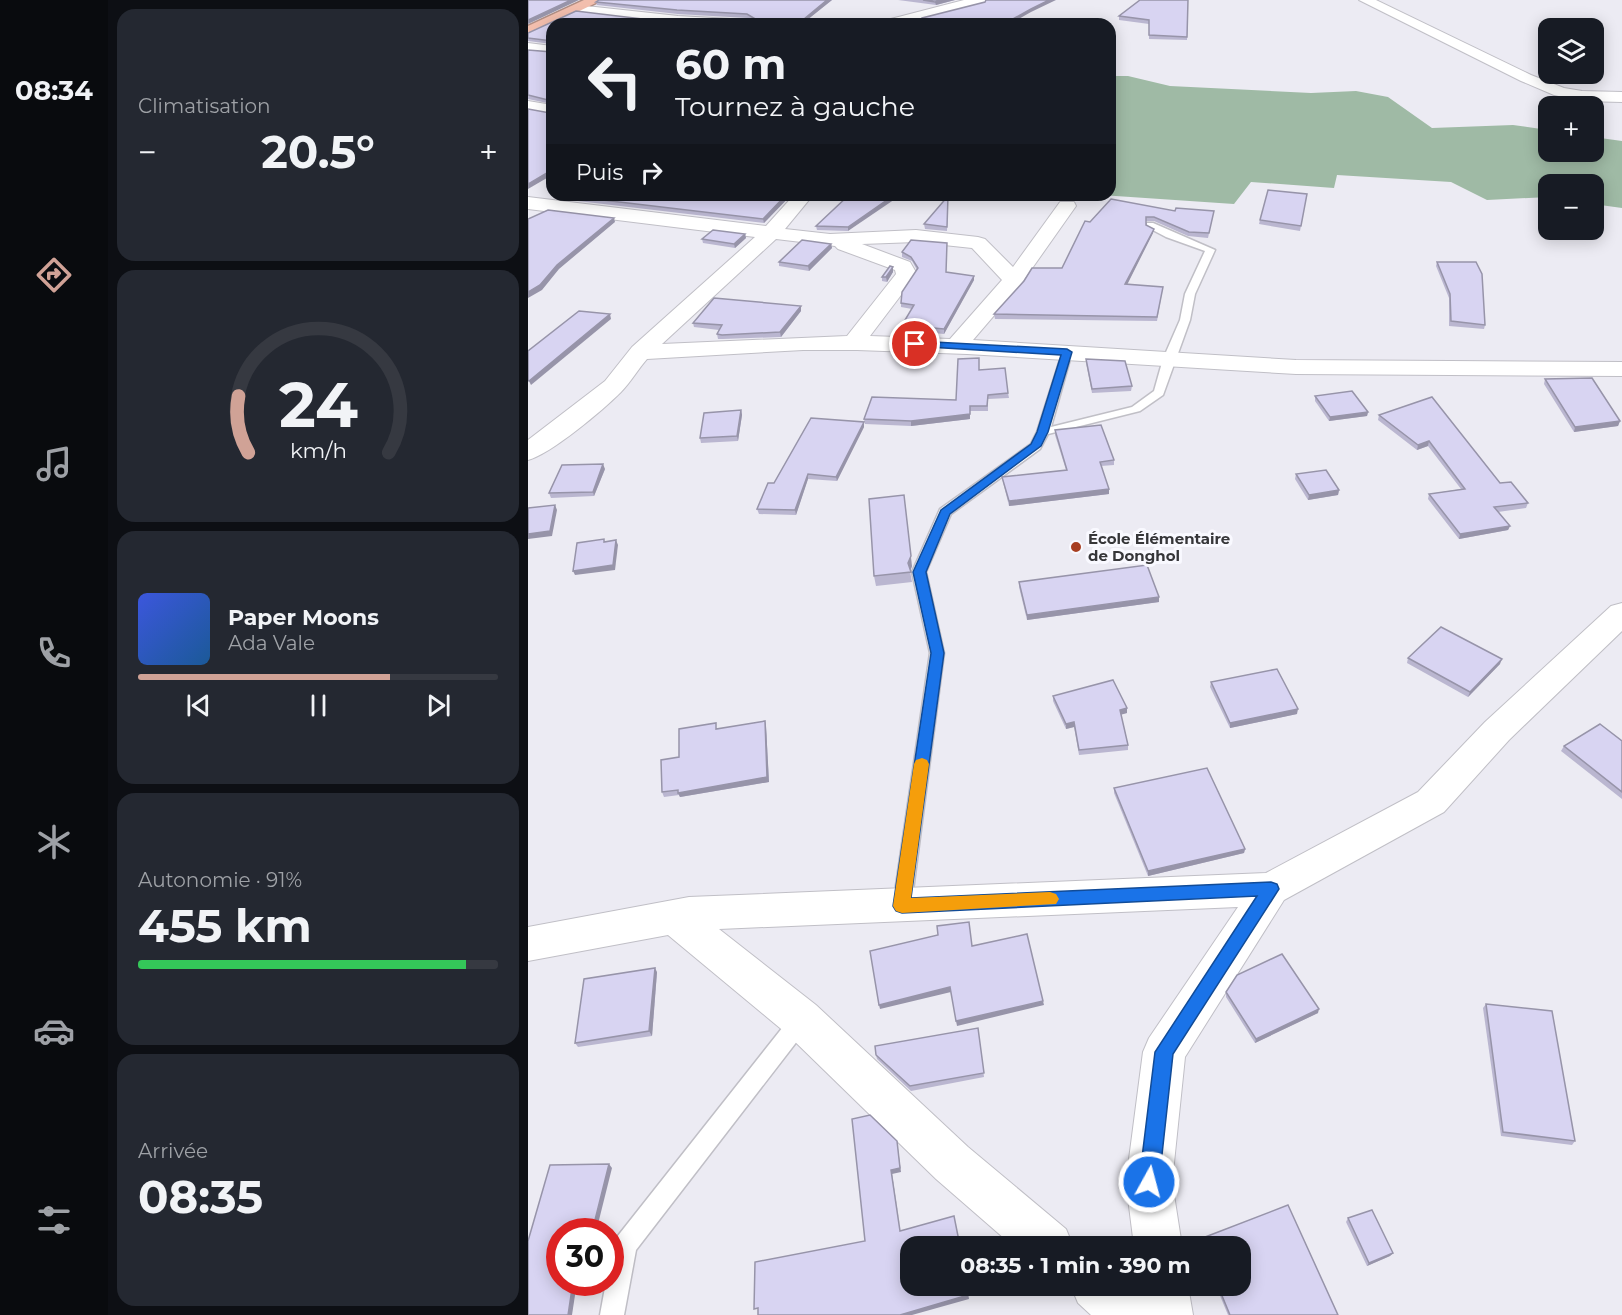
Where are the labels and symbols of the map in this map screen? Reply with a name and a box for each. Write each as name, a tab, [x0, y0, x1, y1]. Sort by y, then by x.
pin	[889, 318, 940, 369]
place label: École Élémentaire de Donghol	[1088, 529, 1230, 565]
marker: École Élémentaire de Donghol	[1069, 540, 1083, 554]
position arrow	[1117, 1150, 1181, 1214]
speed limit sign: 30	[546, 1218, 624, 1296]

